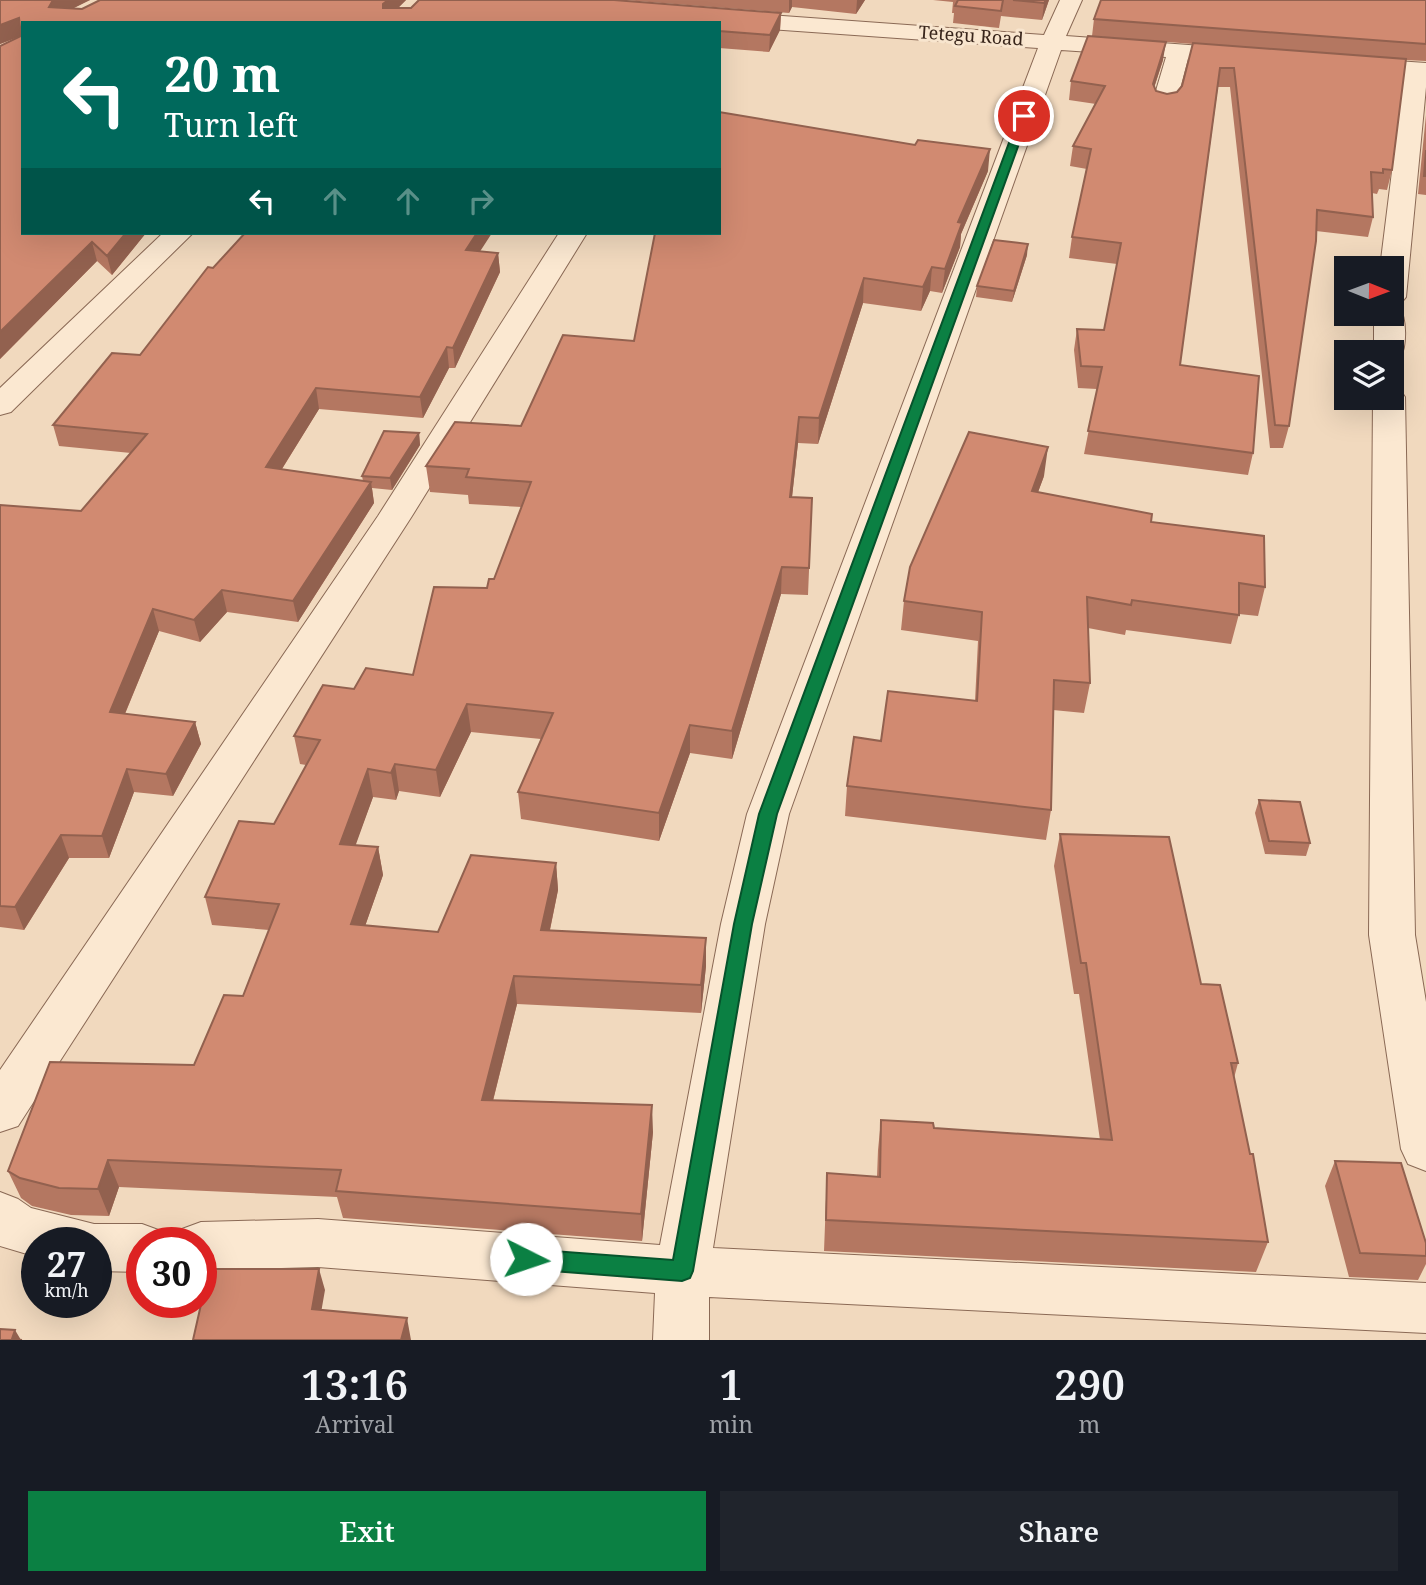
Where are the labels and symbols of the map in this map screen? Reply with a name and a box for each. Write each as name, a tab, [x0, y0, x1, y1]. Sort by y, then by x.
street label: Tetegu Road	[918, 19, 1024, 51]
pin	[994, 86, 1054, 146]
north arrow	[1334, 256, 1404, 326]
position arrow	[489, 1222, 563, 1296]
speed limit sign: 30	[126, 1227, 217, 1318]

